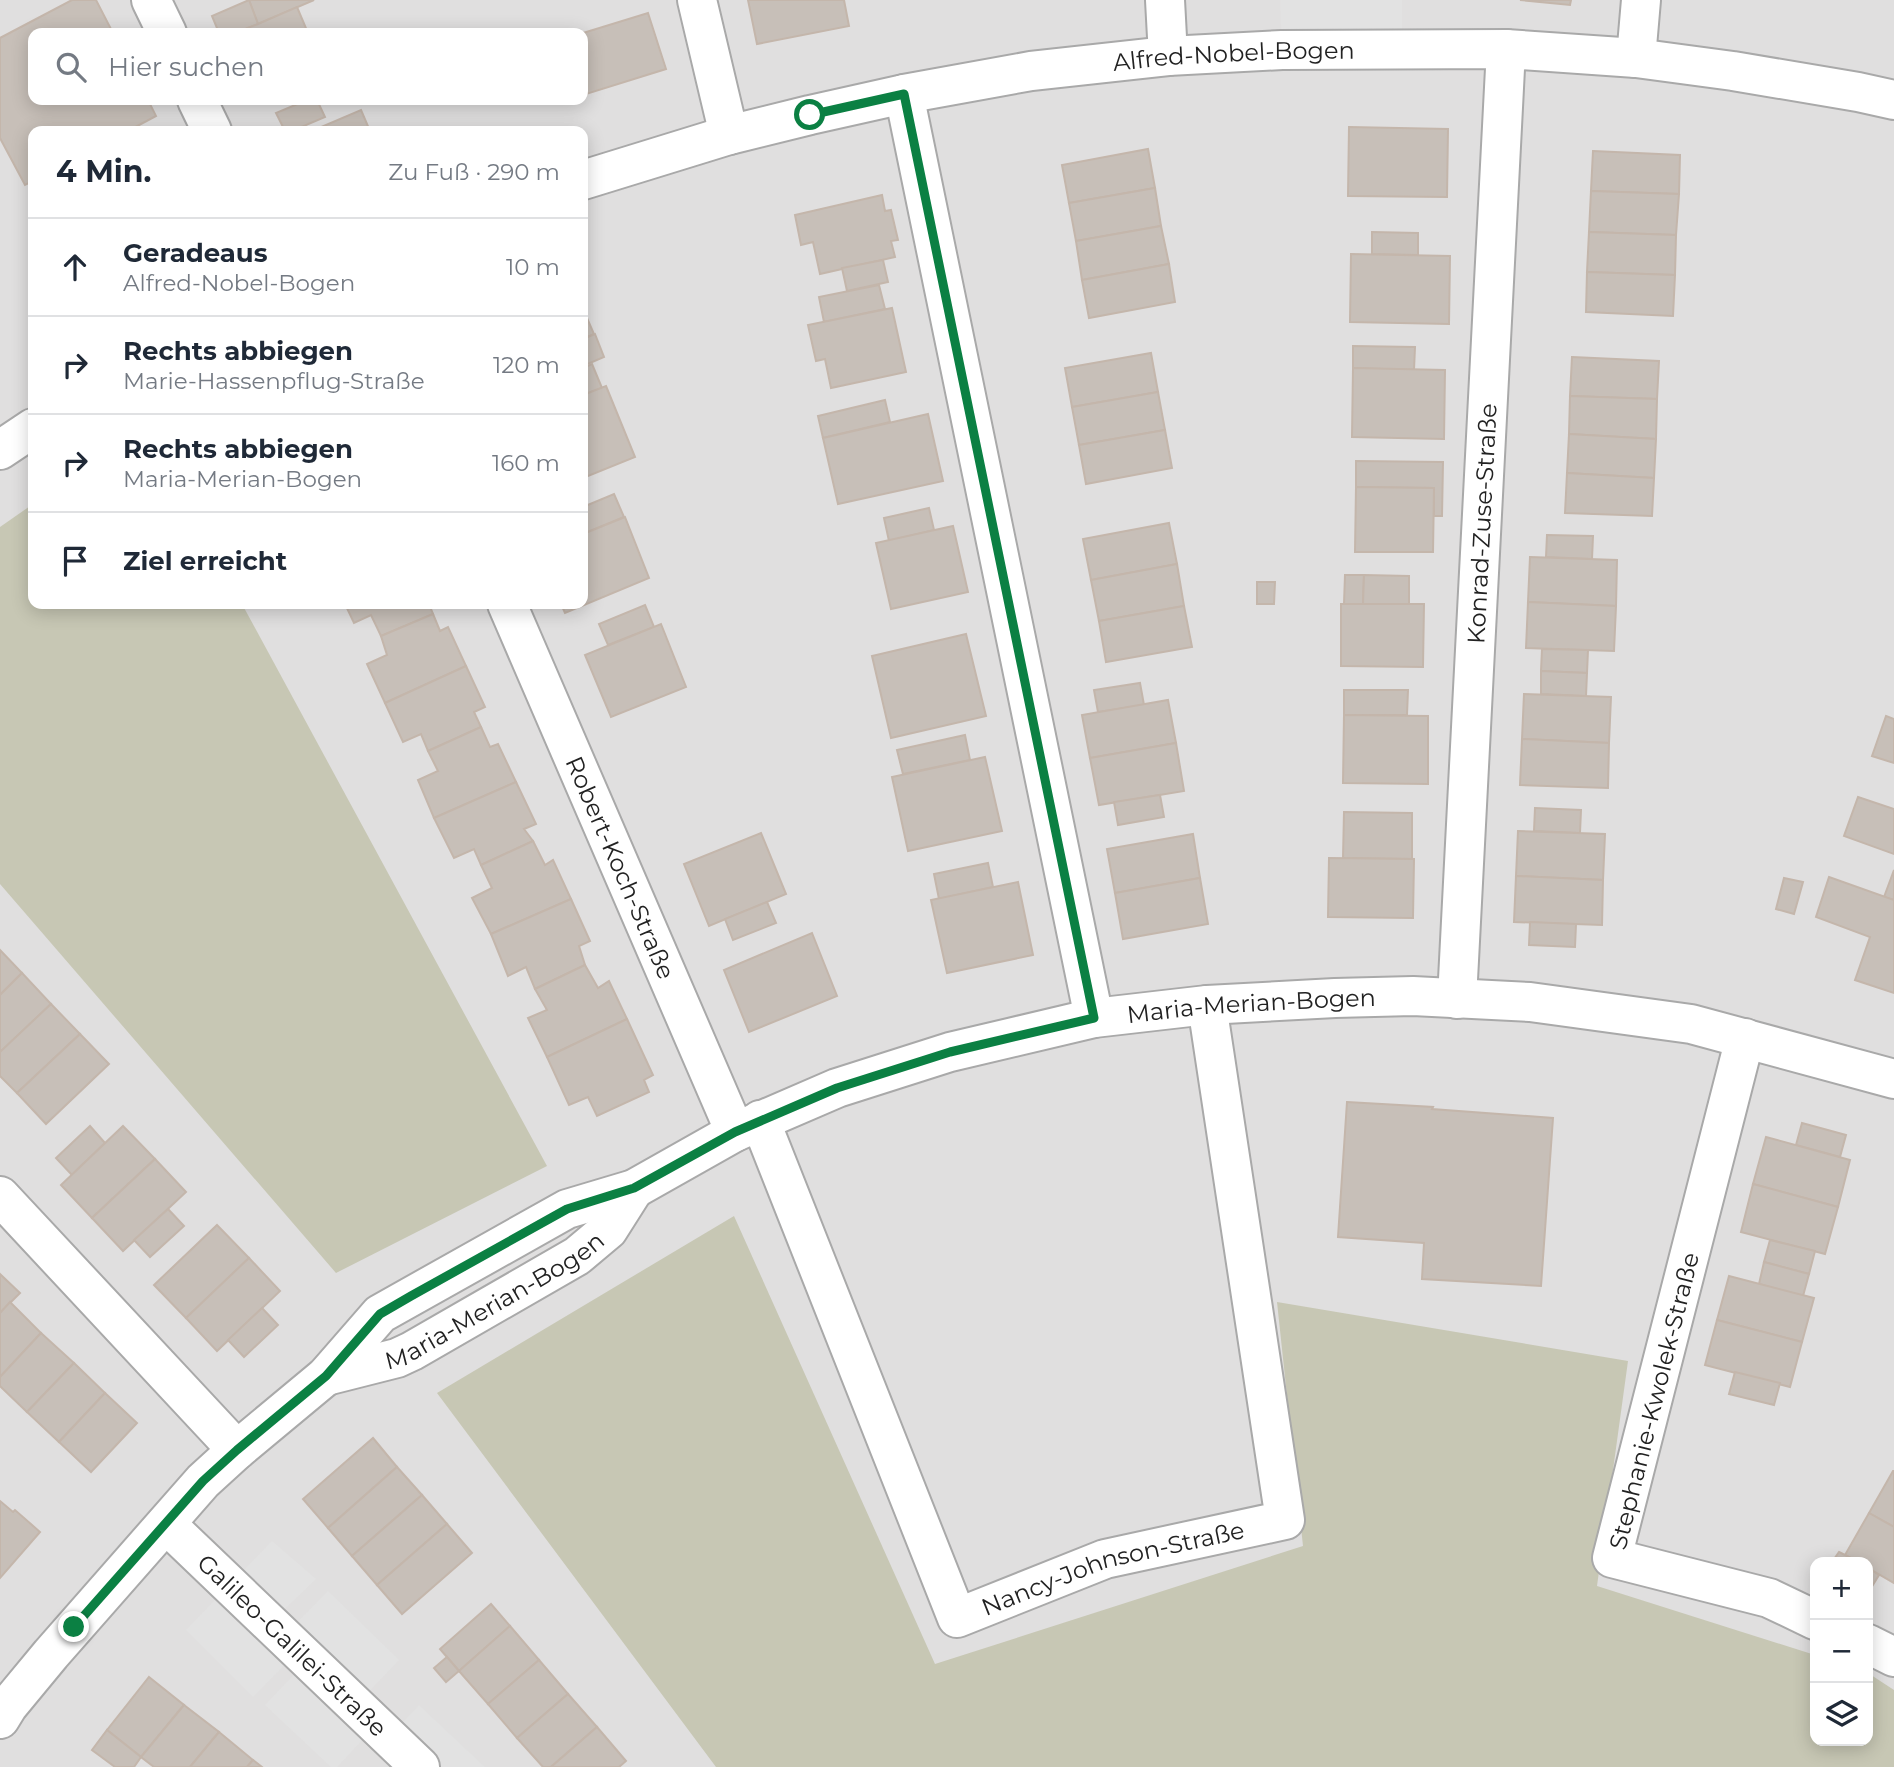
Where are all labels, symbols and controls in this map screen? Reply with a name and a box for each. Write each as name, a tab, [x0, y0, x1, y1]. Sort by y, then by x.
search box	[28, 28, 588, 105]
street label: Alfred-Nobel-Bogen	[1111, 35, 1355, 76]
icon: search	[52, 48, 90, 86]
text: Hier suchen	[108, 51, 265, 83]
route start	[794, 99, 825, 130]
text: 4 Min.	[56, 153, 151, 190]
text: Zu Fuß · 290 m	[388, 158, 560, 186]
text: Geradeaus	[123, 237, 268, 269]
icon: ahead	[56, 248, 94, 286]
text: 10 m	[506, 253, 560, 281]
text: Alfred-Nobel-Bogen	[123, 269, 355, 297]
text: Rechts abbiegen	[123, 335, 353, 367]
icon: right	[56, 346, 94, 384]
text: 120 m	[493, 351, 560, 379]
text: Marie-Hassenpflug-Straße	[123, 367, 425, 395]
street label: Konrad-Zuse-Straße	[1461, 403, 1502, 645]
text: Rechts abbiegen	[123, 433, 353, 465]
icon: right	[56, 444, 94, 482]
text: 160 m	[492, 449, 560, 477]
text: Maria-Merian-Bogen	[123, 465, 362, 493]
icon: arrive	[56, 542, 94, 580]
text: Ziel erreicht	[123, 545, 287, 577]
street label: Robert-Koch-Straße	[560, 752, 682, 983]
street label: Maria-Merian-Bogen	[1125, 982, 1376, 1029]
street label: Maria-Merian-Bogen	[382, 1225, 610, 1375]
street label: Stephanie-Kwolek-Straße	[1603, 1249, 1705, 1553]
street label: Nancy-Johnson-Straße	[977, 1515, 1247, 1621]
street label: Galileo-Galilei-Straße	[192, 1548, 393, 1742]
map controls	[1810, 1557, 1873, 1746]
button: +	[1810, 1557, 1873, 1620]
route end	[58, 1611, 89, 1642]
button: −	[1810, 1620, 1873, 1683]
button: layers	[1810, 1683, 1873, 1746]

